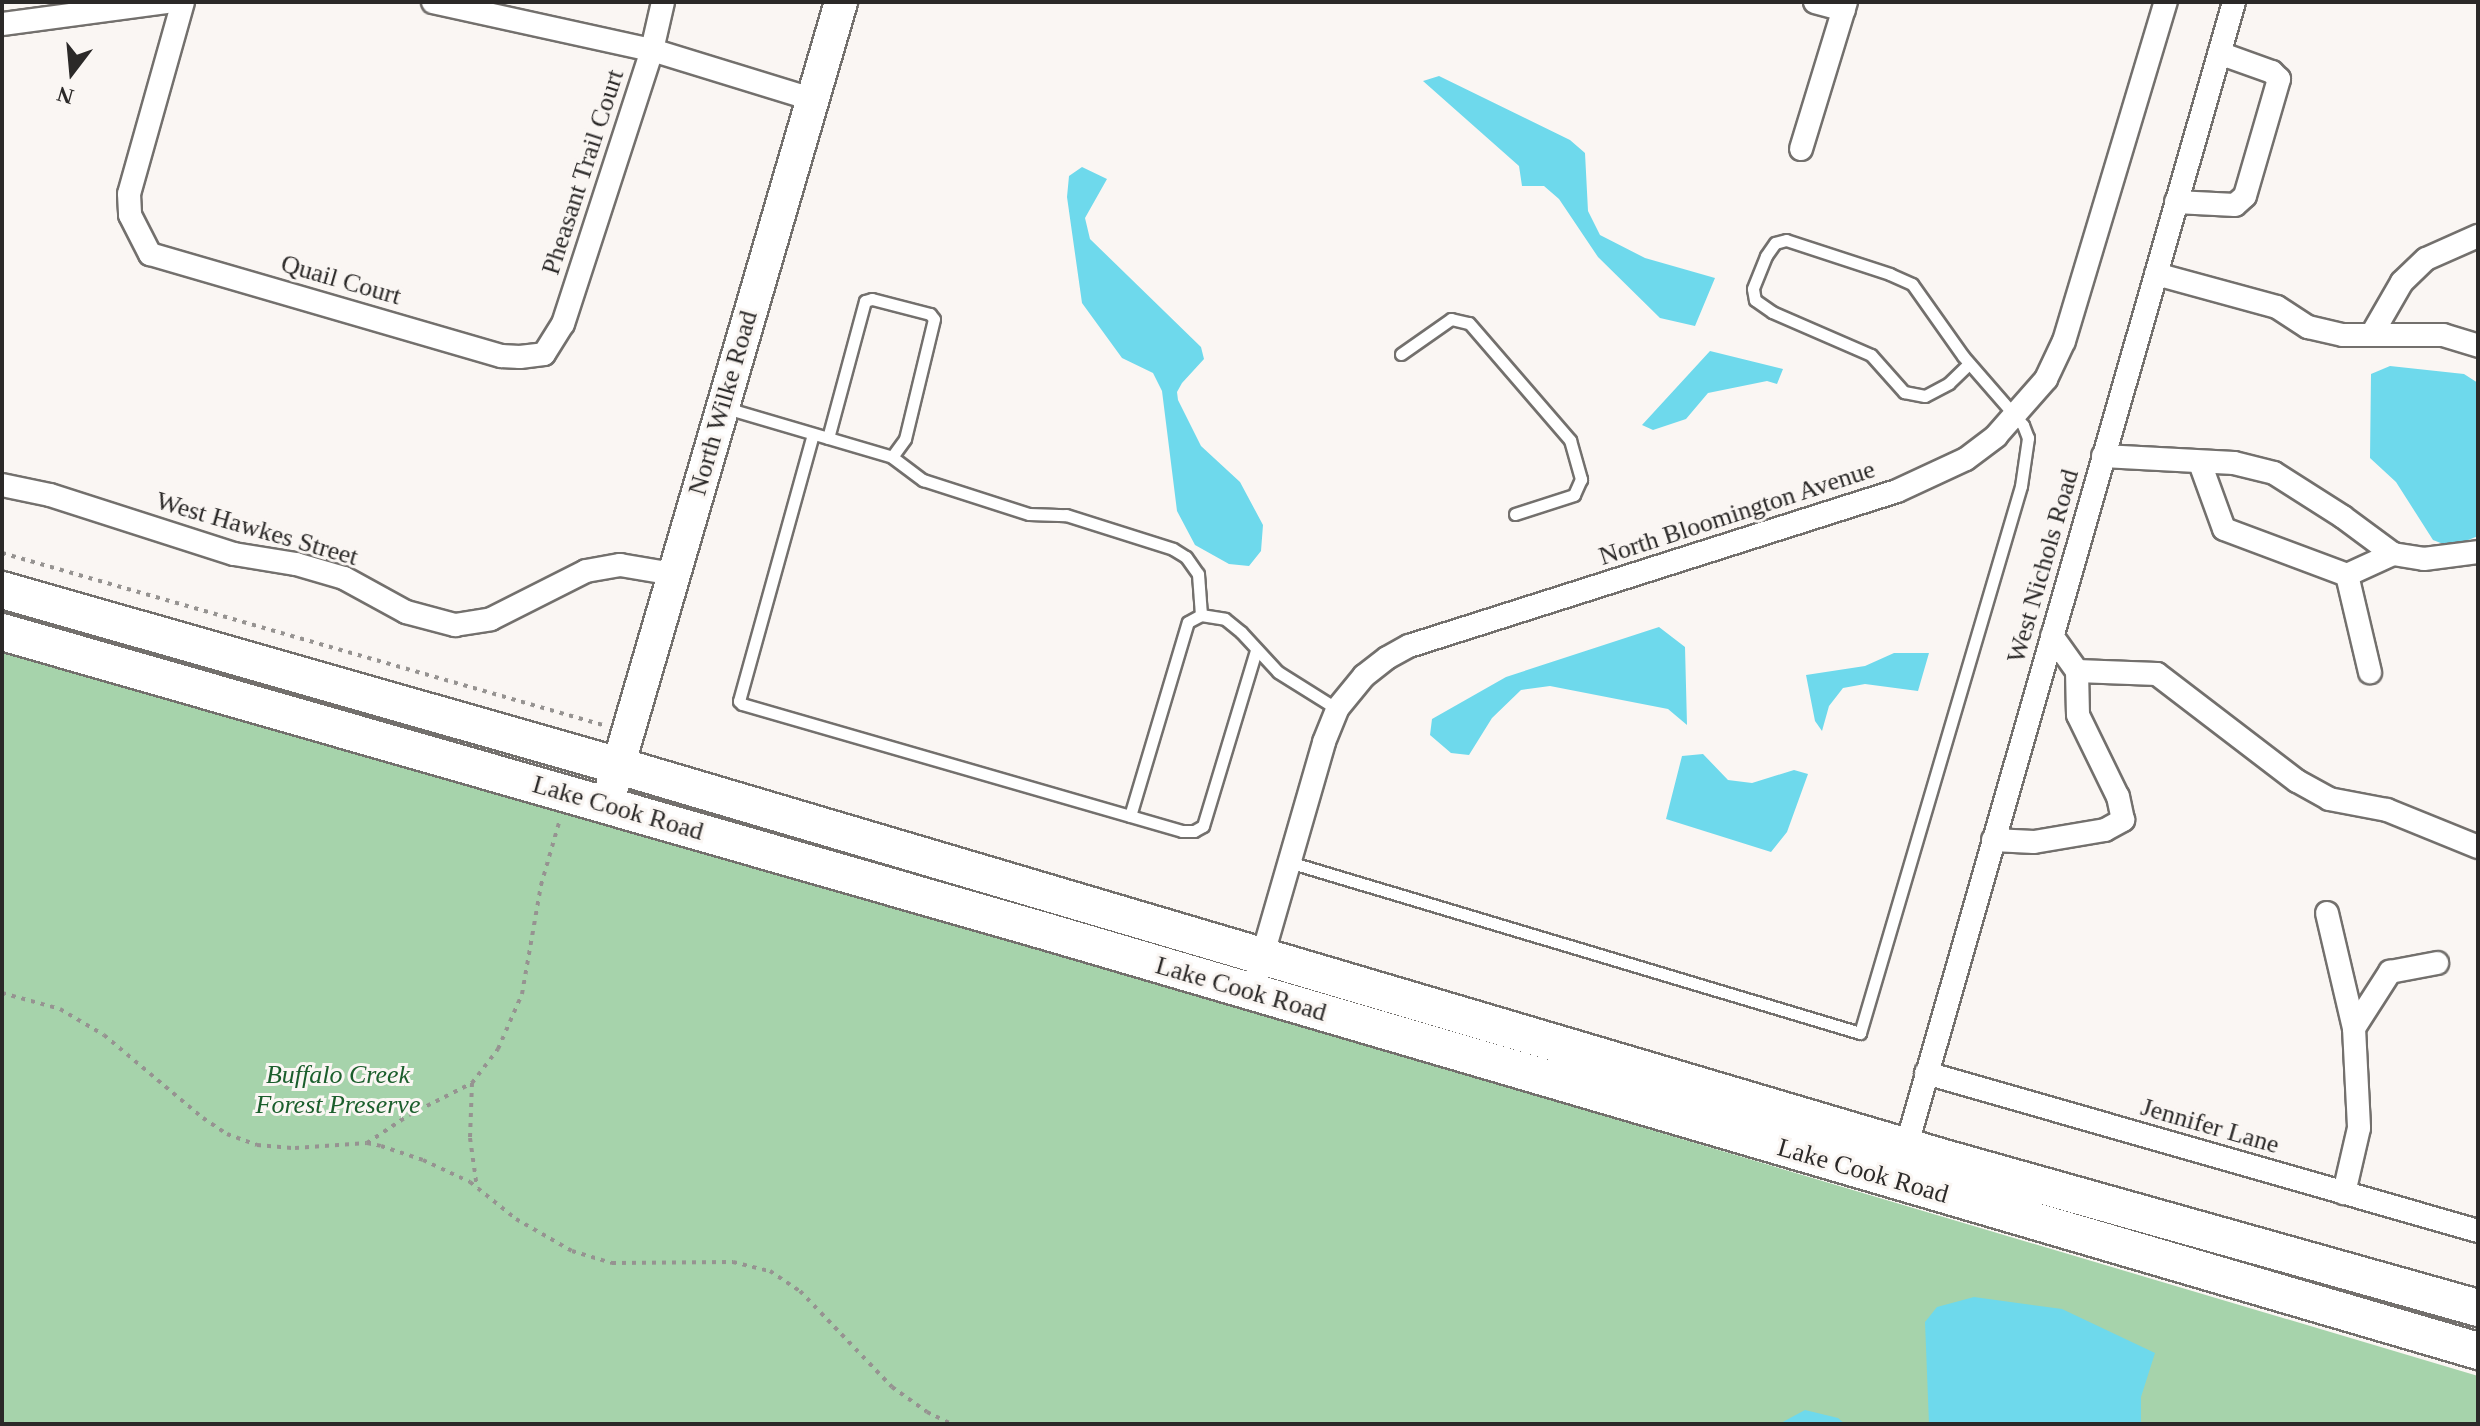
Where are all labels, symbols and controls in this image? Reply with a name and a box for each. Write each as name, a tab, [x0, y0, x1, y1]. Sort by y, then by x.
north arrow	[32, 32, 112, 112]
street label: Pheasant Trail Court	[535, 65, 631, 279]
text: N	[54, 81, 76, 110]
street label: Quail Court	[277, 248, 405, 312]
street label: North Wilke Road	[682, 307, 764, 499]
street label: North Bloomington Avenue	[1594, 453, 1880, 573]
street label: West Nichols Road	[2000, 466, 2086, 666]
street label: West Hawkes Street	[152, 485, 362, 573]
street label: Lake Cook Road	[529, 769, 707, 847]
street label: Lake Cook Road	[1152, 950, 1330, 1028]
park label: Buffalo Creek Forest Preserve	[256, 1059, 420, 1120]
street label: Jennifer Lane	[2137, 1091, 2283, 1161]
street label: Lake Cook Road	[1774, 1132, 1952, 1210]

